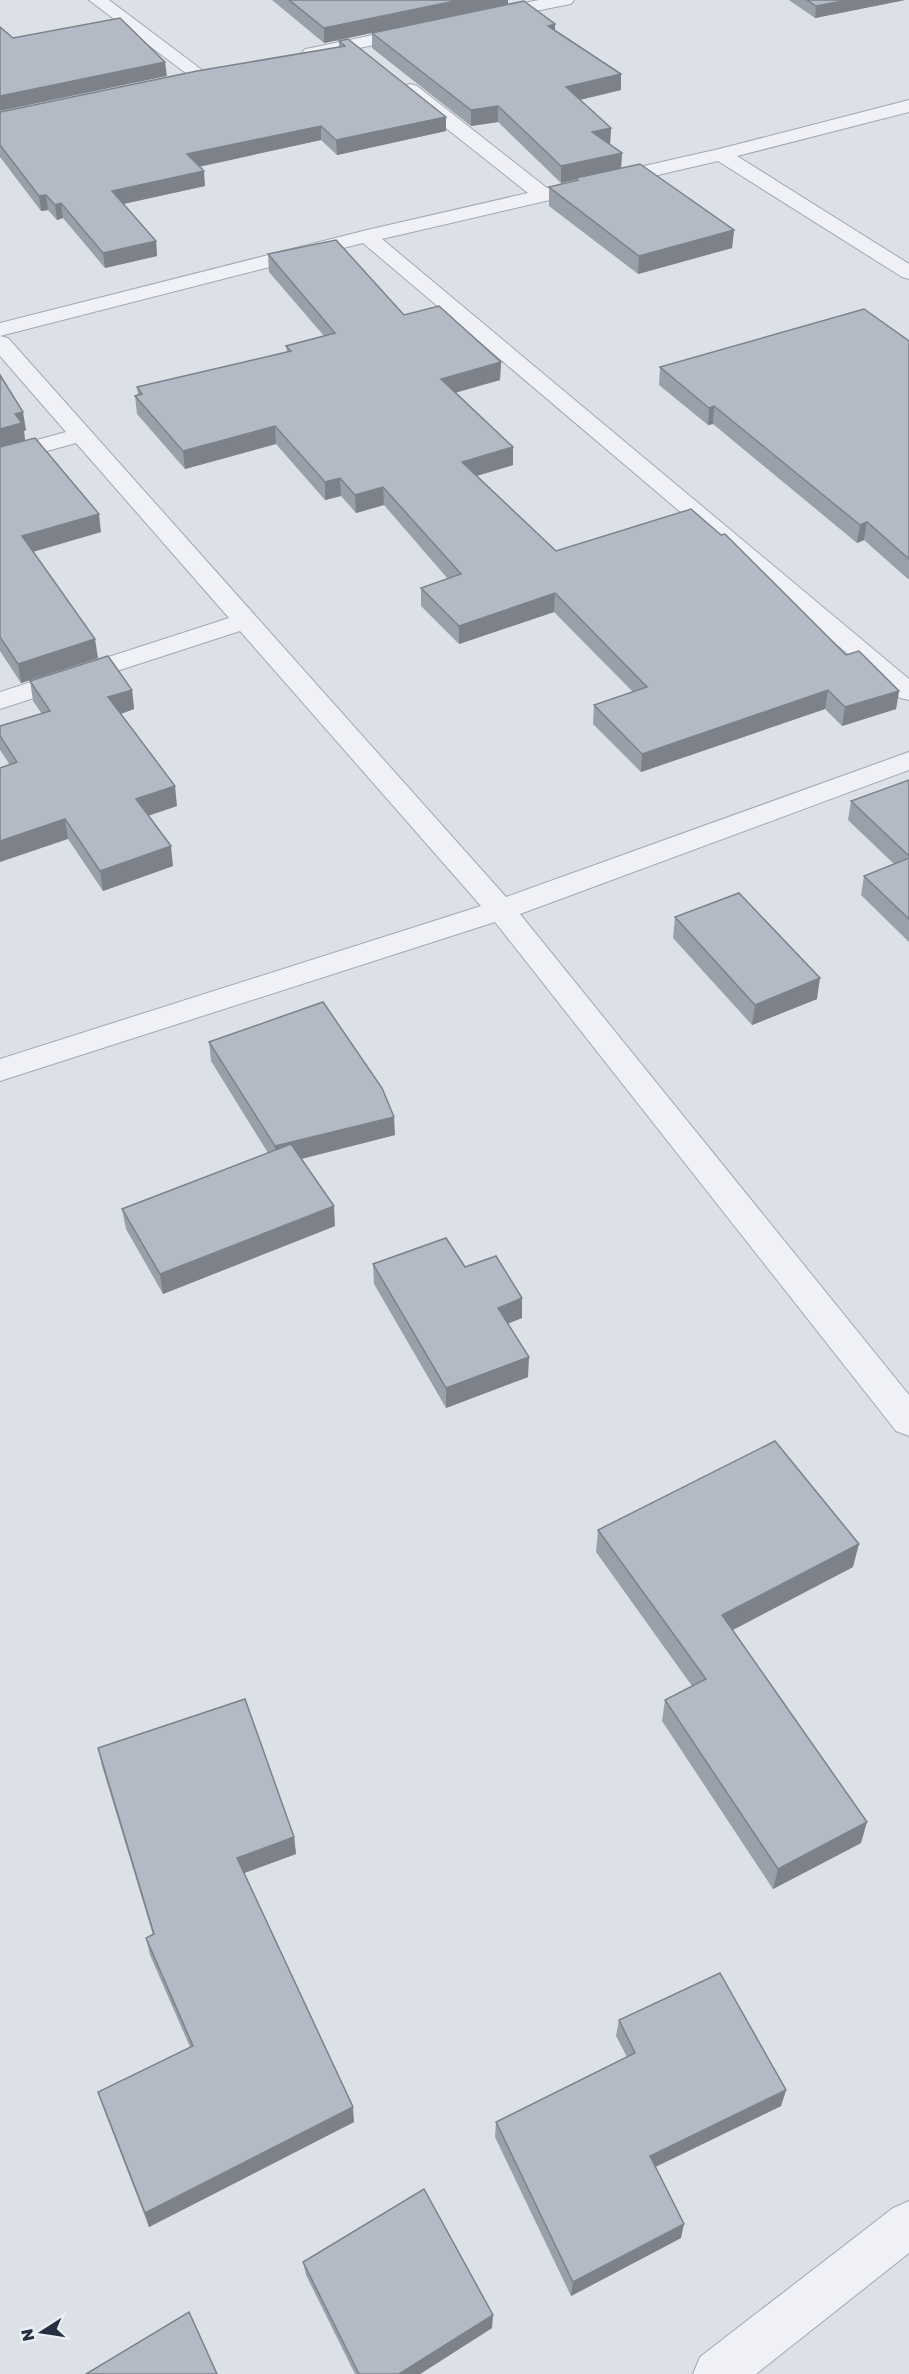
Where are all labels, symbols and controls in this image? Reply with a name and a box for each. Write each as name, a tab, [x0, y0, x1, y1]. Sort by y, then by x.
north arrow	[12, 2302, 72, 2362]
text: N	[16, 2327, 38, 2343]

